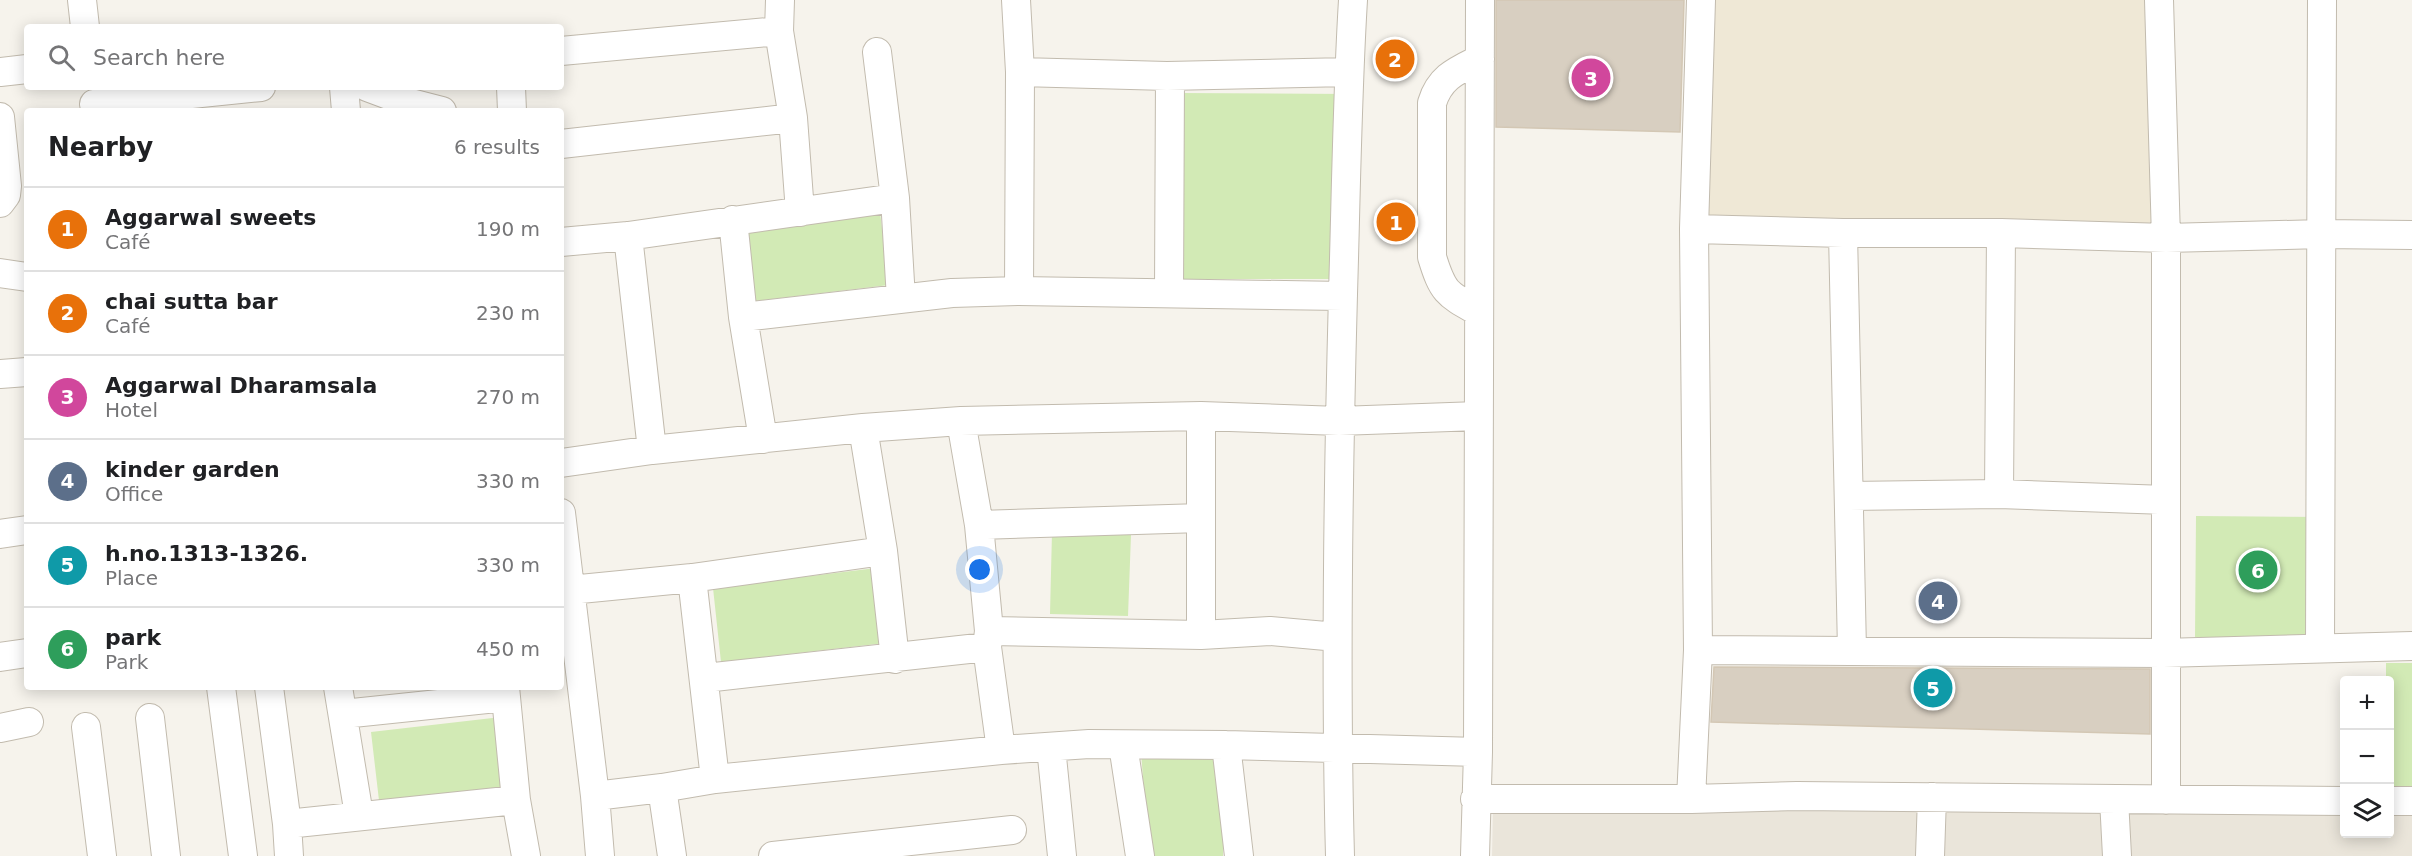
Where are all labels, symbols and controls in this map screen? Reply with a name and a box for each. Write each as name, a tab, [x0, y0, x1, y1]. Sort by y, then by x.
search box	[24, 24, 564, 90]
pin: 2	[1376, 36, 1414, 82]
icon: search	[45, 41, 78, 74]
text: Search here	[93, 45, 225, 70]
pin: 3	[1572, 56, 1610, 100]
text: Nearby	[48, 132, 153, 162]
text: 6 results	[454, 135, 540, 159]
pin: 1	[1376, 200, 1416, 244]
text: Aggarwal sweets	[105, 205, 316, 230]
text: 1	[61, 217, 74, 241]
text: 190 m	[476, 217, 540, 241]
text: Café	[105, 230, 151, 254]
text: chai sutta bar	[105, 289, 278, 314]
text: 2	[61, 301, 74, 325]
text: 230 m	[476, 301, 540, 325]
text: Café	[105, 314, 151, 338]
text: Aggarwal Dharamsala	[105, 373, 377, 398]
text: 3	[61, 385, 74, 409]
text: 270 m	[476, 385, 540, 409]
text: Hotel	[105, 398, 158, 422]
text: kinder garden	[105, 457, 280, 482]
text: 4	[61, 469, 74, 493]
text: 330 m	[476, 469, 540, 493]
text: Office	[105, 482, 163, 506]
text: h.no.1313-1326.	[105, 541, 308, 566]
pin: 6	[2238, 548, 2278, 592]
text: 5	[61, 553, 74, 577]
text: 330 m	[476, 553, 540, 577]
your location	[965, 555, 994, 584]
text: Place	[105, 566, 158, 590]
pin: 4	[1918, 578, 1958, 624]
text: park	[105, 625, 161, 650]
text: 6	[61, 637, 74, 661]
text: 450 m	[476, 637, 540, 661]
text: Park	[105, 650, 148, 674]
pin: 5	[1914, 666, 1952, 710]
map controls	[2340, 676, 2394, 838]
button: +	[2340, 676, 2394, 730]
button: −	[2340, 730, 2394, 784]
button: layers	[2340, 784, 2394, 838]

